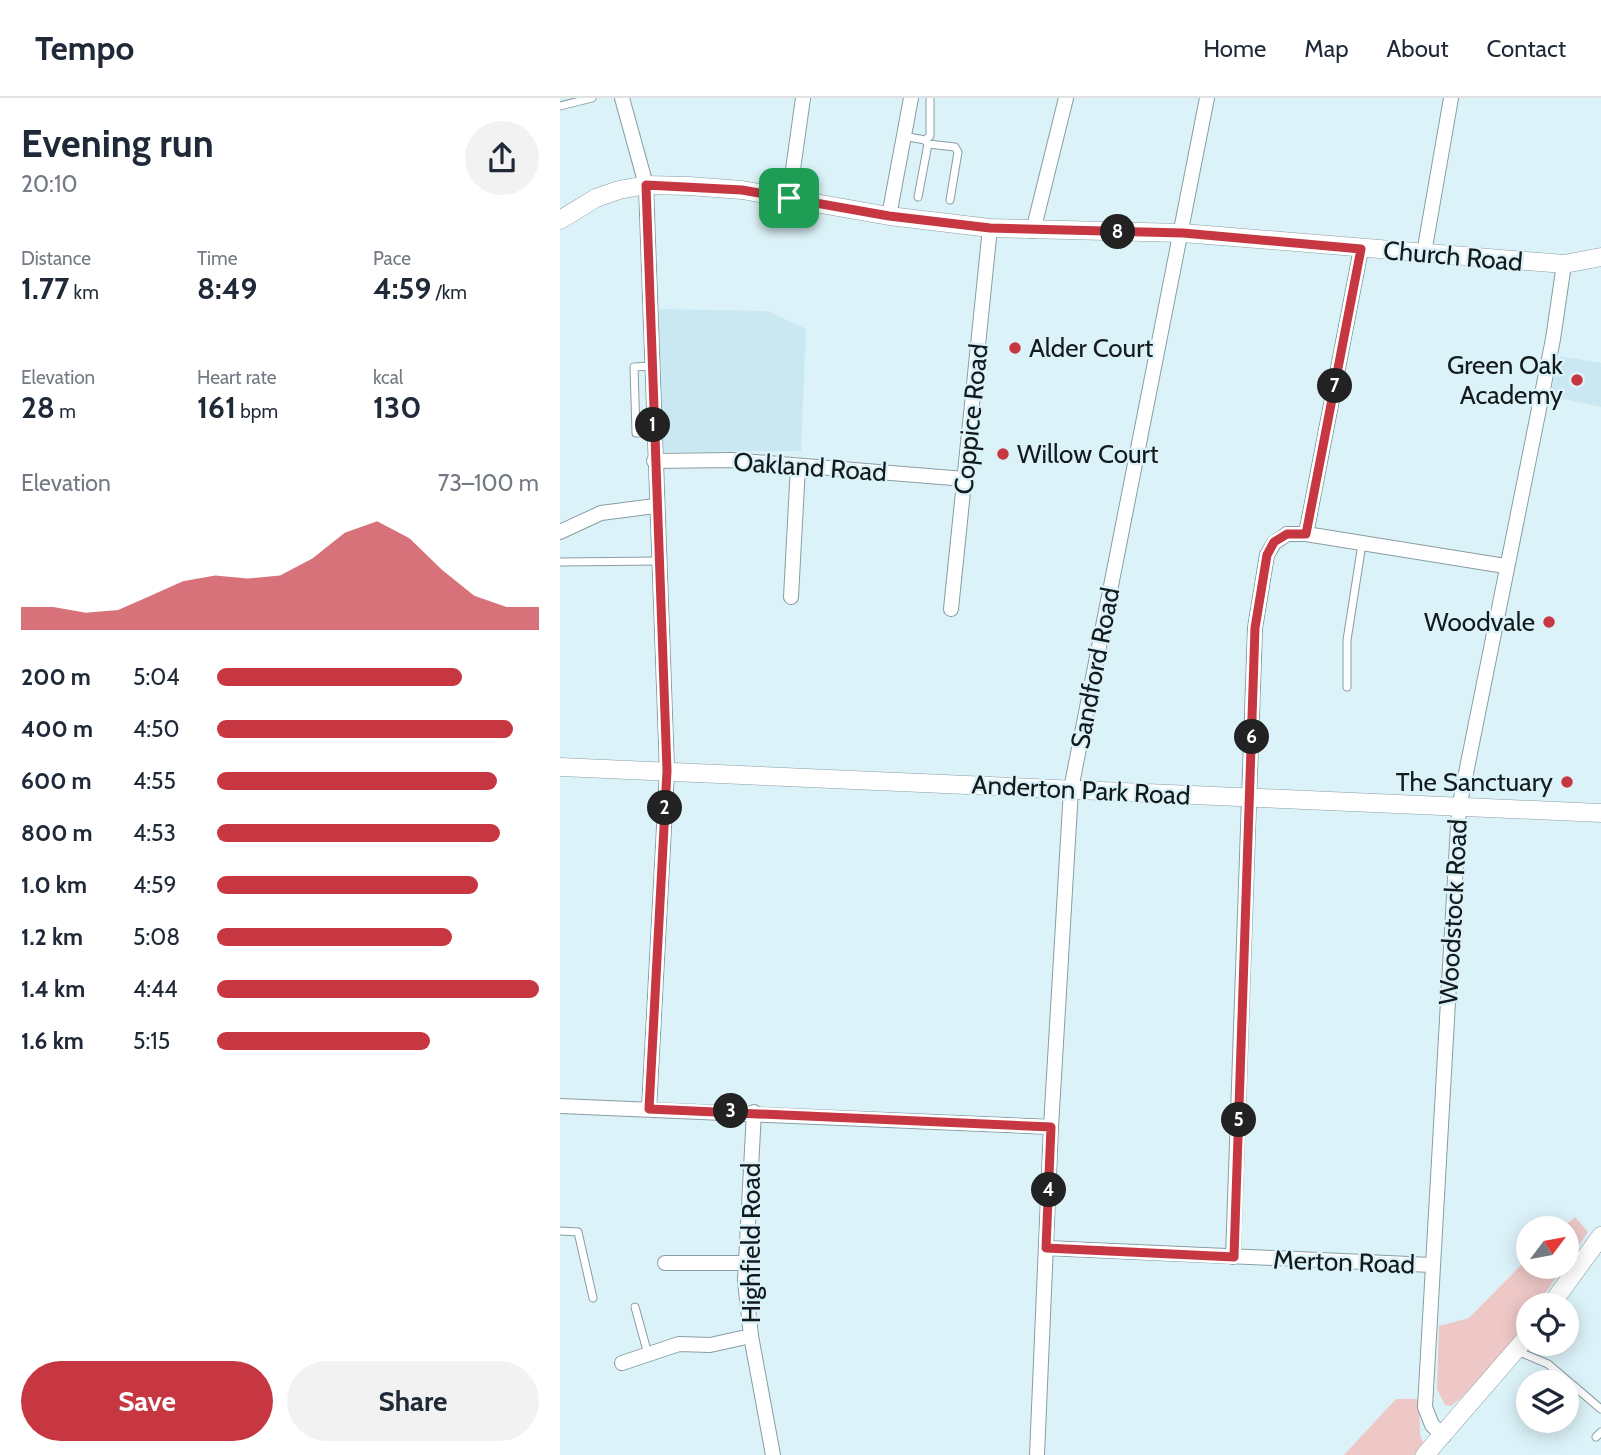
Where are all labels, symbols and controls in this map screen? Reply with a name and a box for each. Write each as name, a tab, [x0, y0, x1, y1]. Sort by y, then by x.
text: Tempo	[35, 28, 134, 68]
text: Home	[1203, 34, 1266, 63]
text: Map	[1304, 34, 1349, 63]
text: About	[1387, 34, 1449, 63]
text: Contact	[1487, 34, 1566, 63]
text: Evening run	[21, 120, 214, 167]
button: share	[465, 121, 539, 195]
pin	[759, 168, 819, 228]
text: 20:10	[21, 170, 77, 198]
icon: arrive	[770, 179, 808, 217]
pin: 8	[1100, 214, 1136, 250]
text: 8	[1112, 220, 1123, 243]
street label: Church Road	[1382, 234, 1524, 278]
text: Distance	[21, 247, 91, 270]
text: Time	[197, 247, 237, 270]
text: Pace	[373, 247, 411, 270]
text: 1.77	[21, 270, 69, 307]
text: 8:49	[197, 270, 257, 307]
text: 4:59	[373, 270, 431, 307]
text: km	[69, 281, 99, 304]
text: /km	[431, 281, 467, 304]
place label: Alder Court	[1029, 332, 1153, 364]
marker: Alder Court	[1007, 340, 1023, 356]
street label: Coppice Road	[947, 342, 995, 496]
place label: Green Oak Academy	[1447, 349, 1563, 411]
text: Elevation	[21, 366, 95, 389]
text: Heart rate	[197, 366, 277, 389]
text: kcal	[373, 366, 403, 389]
pin: 7	[1318, 368, 1352, 404]
marker: Green Oak Academy	[1569, 372, 1585, 388]
text: 7	[1330, 374, 1339, 397]
text: 28	[21, 389, 55, 426]
text: 161	[197, 389, 236, 426]
text: 130	[373, 389, 421, 426]
text: m	[55, 400, 76, 423]
text: bpm	[236, 400, 278, 423]
pin: 1	[636, 408, 670, 442]
text: 1	[649, 413, 656, 436]
place label: Willow Court	[1017, 438, 1159, 470]
street label: Oakland Road	[732, 446, 888, 488]
marker: Willow Court	[995, 446, 1011, 462]
text: Elevation	[21, 469, 111, 497]
text: 73–100 m	[438, 469, 539, 497]
street label: Sandford Road	[1064, 585, 1126, 751]
place label: Woodvale	[1424, 606, 1535, 638]
marker: Woodvale	[1541, 614, 1557, 630]
text: 200 m	[21, 663, 91, 691]
text: 5:04	[133, 663, 180, 691]
text: 400 m	[21, 715, 93, 743]
text: 4:50	[133, 715, 180, 743]
pin: 6	[1234, 720, 1270, 754]
text: 6	[1246, 725, 1257, 748]
place label: The Sanctuary	[1396, 766, 1553, 798]
text: 600 m	[21, 767, 92, 795]
text: 4:55	[133, 767, 176, 795]
street label: Anderton Park Road	[971, 768, 1191, 812]
marker: The Sanctuary	[1559, 774, 1575, 790]
pin: 2	[648, 790, 682, 826]
text: 2	[659, 796, 670, 819]
street label: Woodstock Road	[1432, 818, 1474, 1006]
text: 800 m	[21, 819, 93, 847]
text: 4:53	[133, 819, 176, 847]
text: 1.0 km	[21, 871, 87, 899]
text: 4:59	[133, 871, 177, 899]
text: 1.2 km	[21, 923, 83, 951]
text: 5:08	[133, 923, 180, 951]
text: 1.4 km	[21, 975, 85, 1003]
text: 4:44	[133, 975, 178, 1003]
text: 1.6 km	[21, 1027, 84, 1055]
text: 5:15	[133, 1027, 170, 1055]
pin: 3	[714, 1094, 748, 1128]
text: 3	[725, 1099, 736, 1122]
pin: 5	[1222, 1102, 1256, 1138]
text: 5	[1233, 1108, 1244, 1131]
street label: Highfield Road	[735, 1163, 767, 1323]
pin: 4	[1032, 1172, 1066, 1208]
text: 4	[1043, 1178, 1054, 1201]
north arrow	[1516, 1216, 1578, 1279]
map controls	[1516, 1216, 1579, 1433]
street label: Merton Road	[1272, 1244, 1416, 1280]
button: locate	[1516, 1293, 1579, 1356]
button: Save	[21, 1361, 273, 1441]
button: Share	[287, 1361, 539, 1441]
button: layers	[1516, 1370, 1579, 1433]

